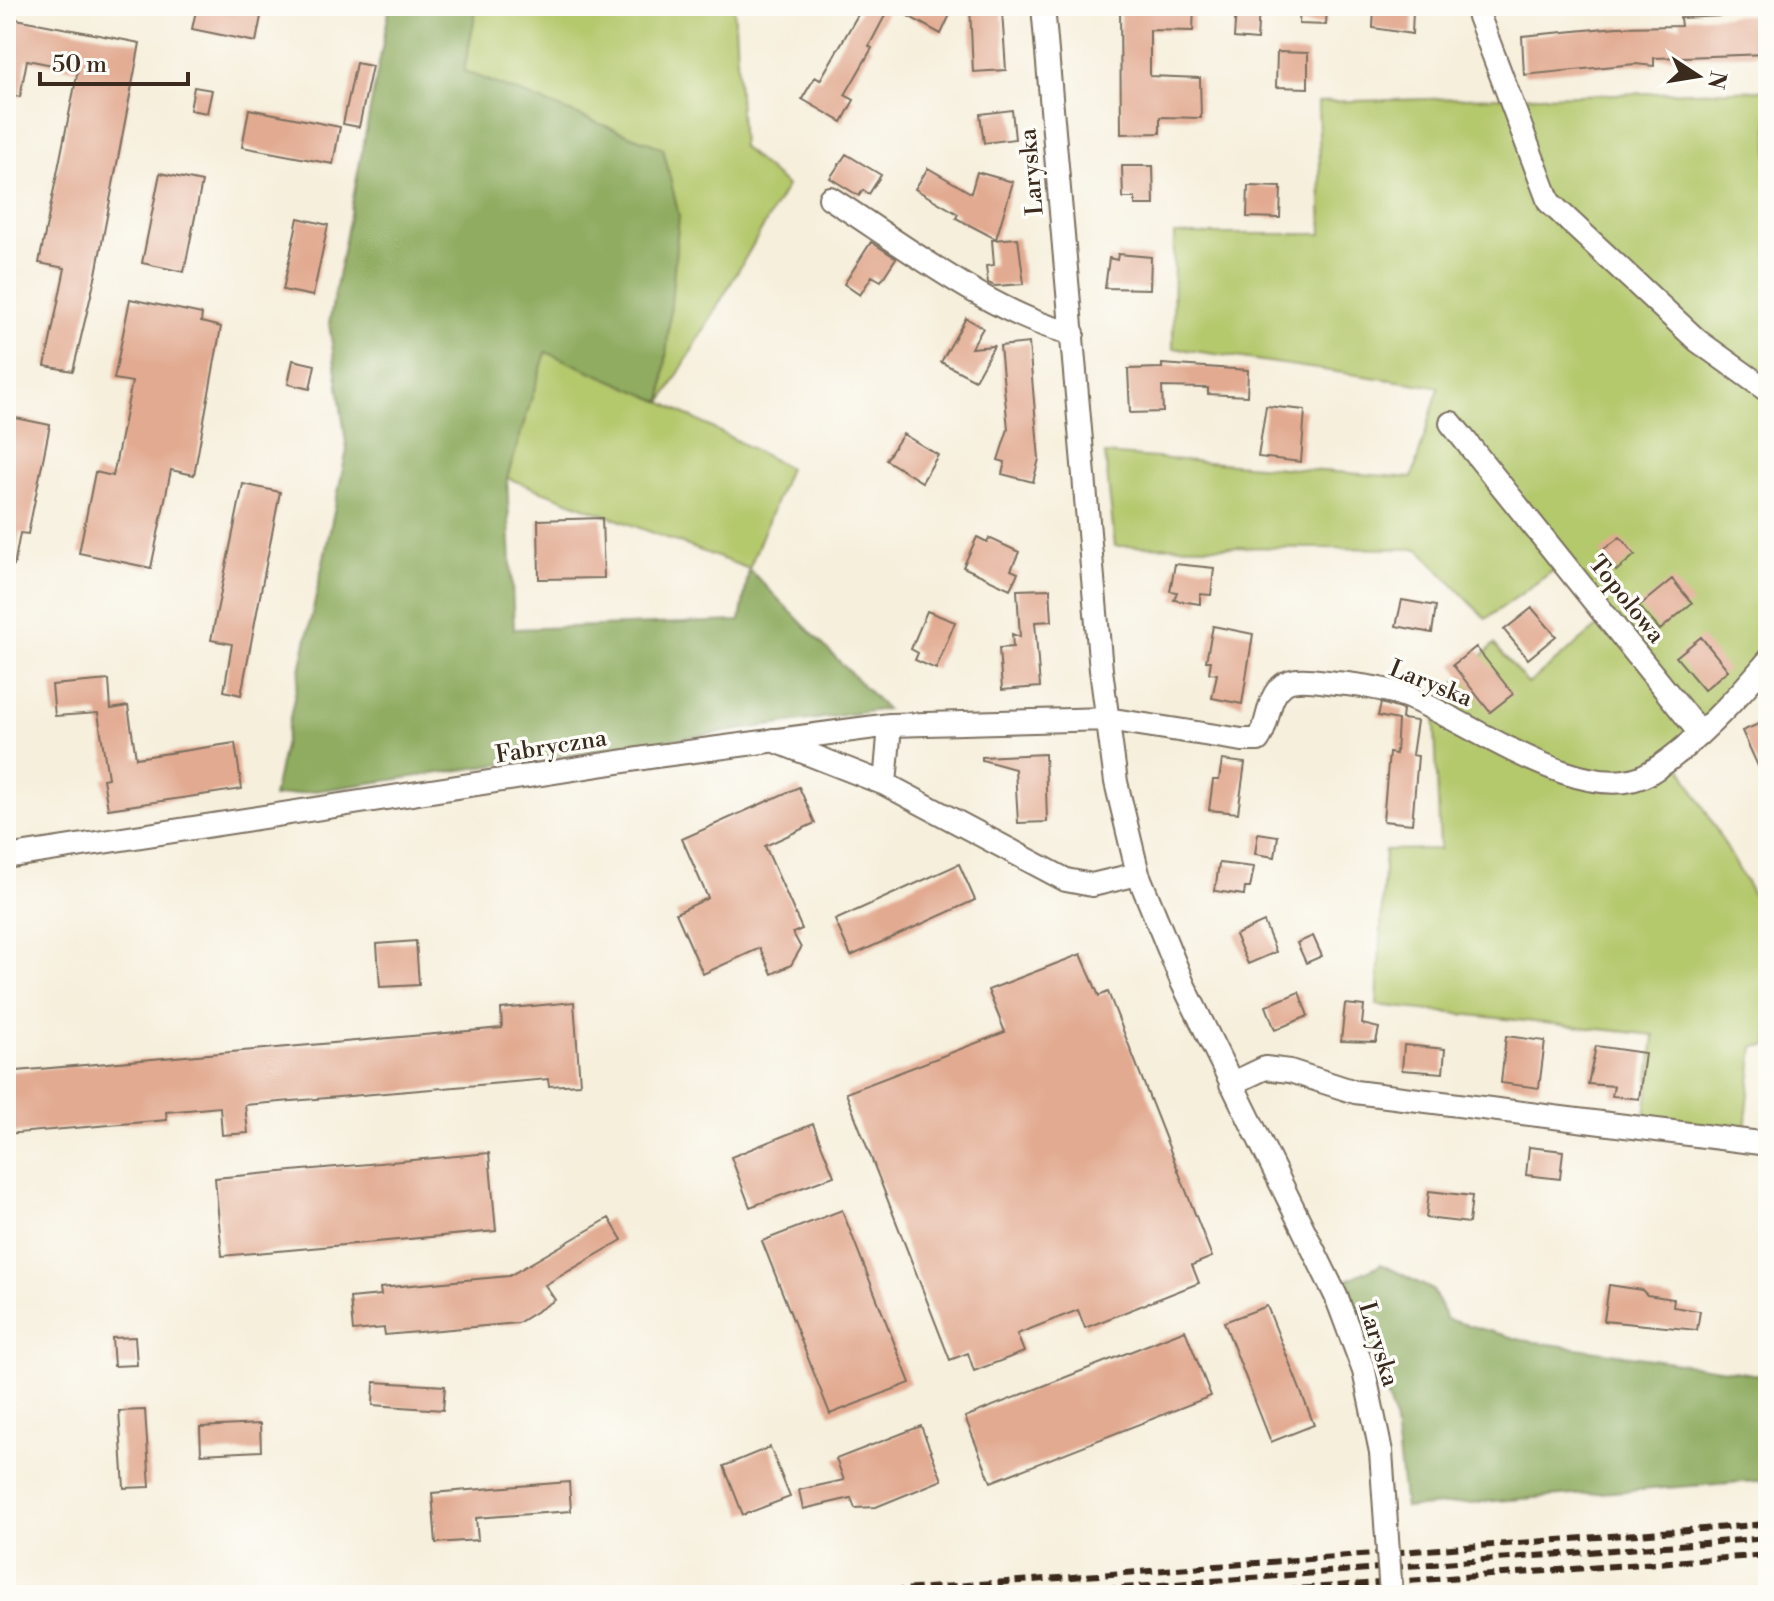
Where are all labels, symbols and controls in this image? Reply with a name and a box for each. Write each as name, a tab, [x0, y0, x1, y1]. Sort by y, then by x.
scale bar	[40, 36, 188, 86]
north arrow	[1658, 36, 1738, 116]
text: 50 m	[52, 50, 107, 80]
text: N	[1701, 69, 1731, 92]
street label: Laryska	[1013, 126, 1051, 217]
street label: Topolowa	[1582, 550, 1671, 650]
street label: Laryska	[1385, 654, 1477, 714]
street label: Fabryczna	[493, 723, 610, 771]
street label: Laryska	[1351, 1298, 1405, 1391]

